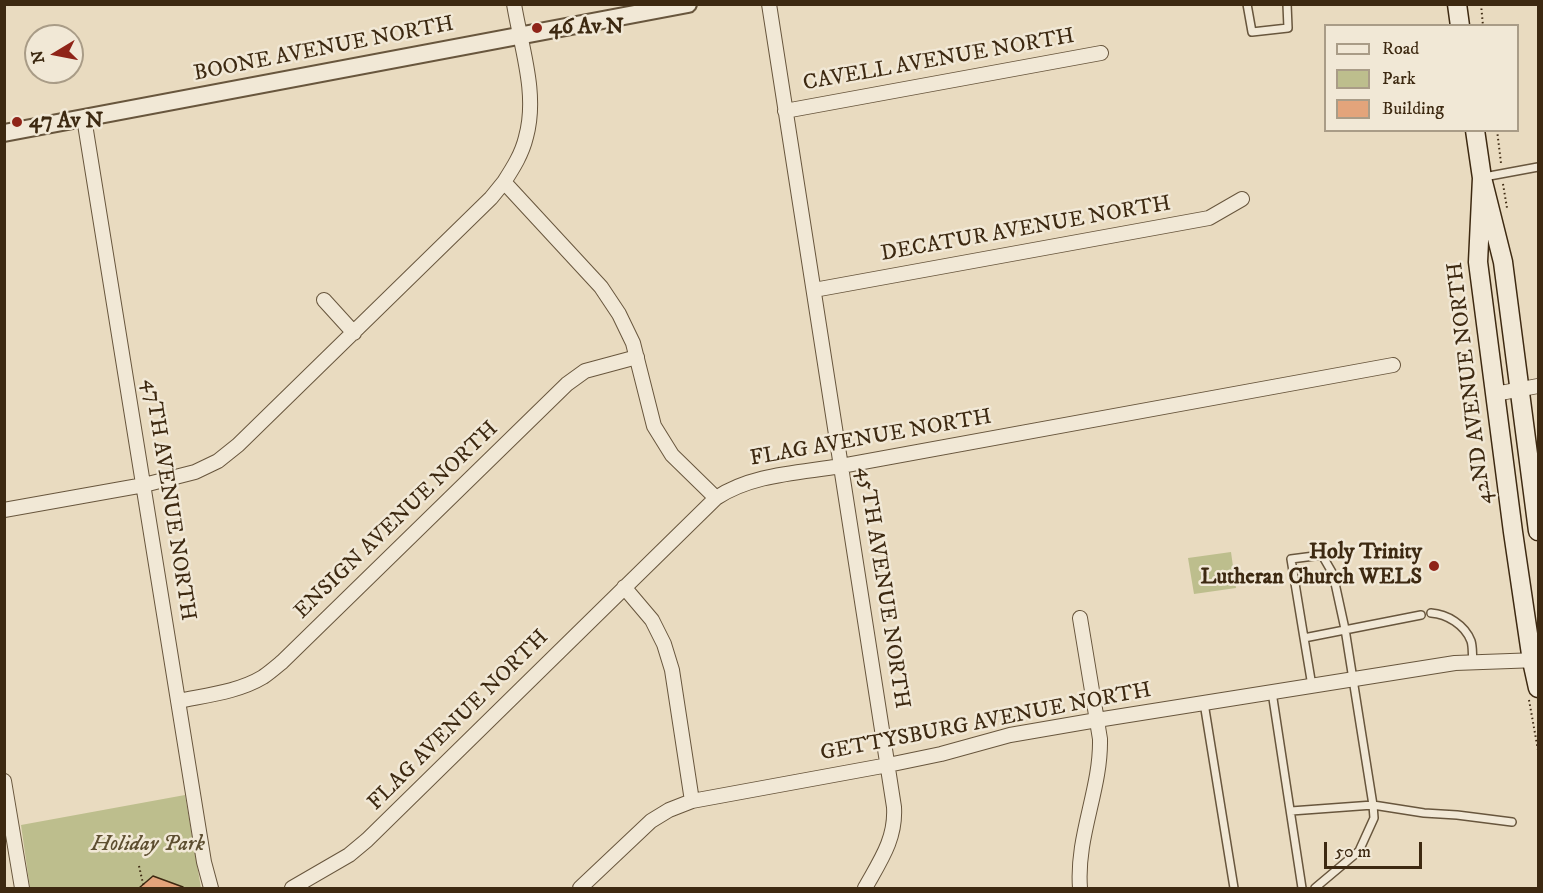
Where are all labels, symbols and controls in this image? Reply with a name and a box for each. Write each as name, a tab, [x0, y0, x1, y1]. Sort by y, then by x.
street label: BOONE AVENUE NORTH	[192, 12, 456, 88]
place label: 46 Av N	[549, 15, 624, 41]
marker: 46 Av N	[530, 21, 544, 35]
north arrow	[24, 24, 84, 84]
street label: CAVELL AVENUE NORTH	[801, 24, 1077, 98]
legend	[1324, 24, 1519, 132]
text: Road	[1382, 38, 1419, 60]
text: N	[27, 49, 49, 65]
text: Park	[1382, 68, 1416, 90]
text: Building	[1382, 98, 1444, 120]
place label: 47 Av N	[29, 109, 103, 135]
marker: 47 Av N	[10, 115, 24, 129]
street label: DECATUR AVENUE NORTH	[879, 191, 1173, 269]
street label: 42ND AVENUE NORTH	[1443, 260, 1499, 506]
street label: 47TH AVENUE NORTH	[136, 377, 200, 623]
street label: FLAG AVENUE NORTH	[748, 405, 994, 473]
street label: ENSIGN AVENUE NORTH	[290, 417, 504, 625]
street label: 45TH AVENUE NORTH	[850, 465, 914, 711]
place label: Holy Trinity Lutheran Church WELS	[1201, 540, 1422, 592]
marker: Holy Trinity Lutheran Church WELS	[1427, 559, 1441, 573]
street label: FLAG AVENUE NORTH	[363, 625, 555, 817]
street label: GETTYSBURG AVENUE NORTH	[818, 678, 1154, 768]
scale bar	[1327, 830, 1424, 868]
park label: Holiday Park	[91, 832, 205, 858]
text: 50 m	[1335, 841, 1371, 863]

